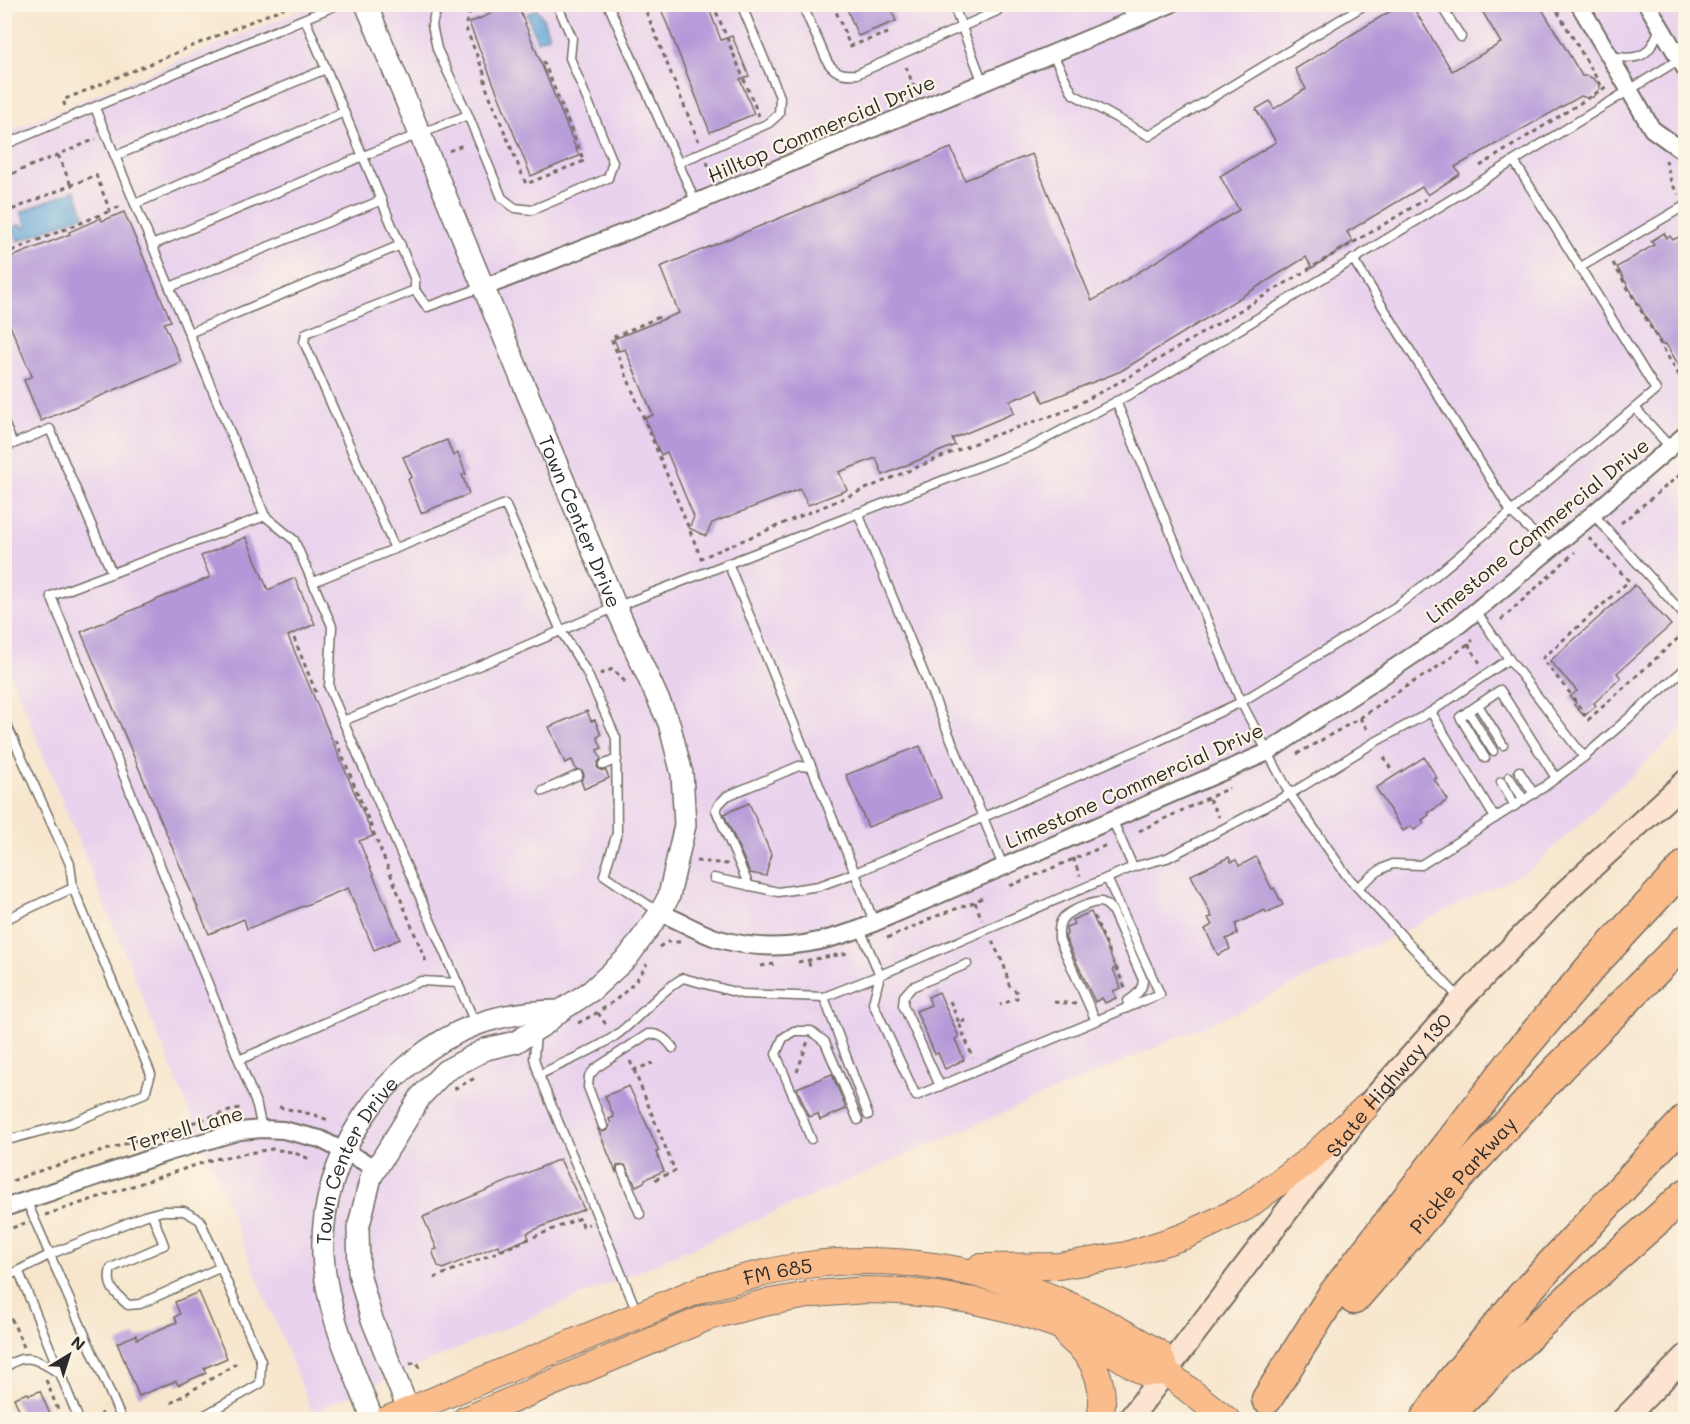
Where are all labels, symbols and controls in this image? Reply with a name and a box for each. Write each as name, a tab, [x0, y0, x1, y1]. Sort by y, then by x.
street label: Hilltop Commercial Drive	[703, 68, 939, 188]
street label: Town Center Drive	[533, 431, 628, 611]
street label: Limestone Commercial Drive	[1420, 432, 1654, 628]
street label: Limestone Commercial Drive	[1001, 716, 1267, 854]
street label: State Highway 130	[1320, 1007, 1457, 1162]
street label: Town Center Drive	[310, 1070, 403, 1245]
street label: Terrell Lane	[124, 1099, 246, 1157]
street label: Pickle Parkway	[1403, 1111, 1522, 1239]
street label: FM 685	[741, 1252, 814, 1290]
north arrow	[39, 1325, 99, 1385]
text: N	[67, 1331, 90, 1355]

